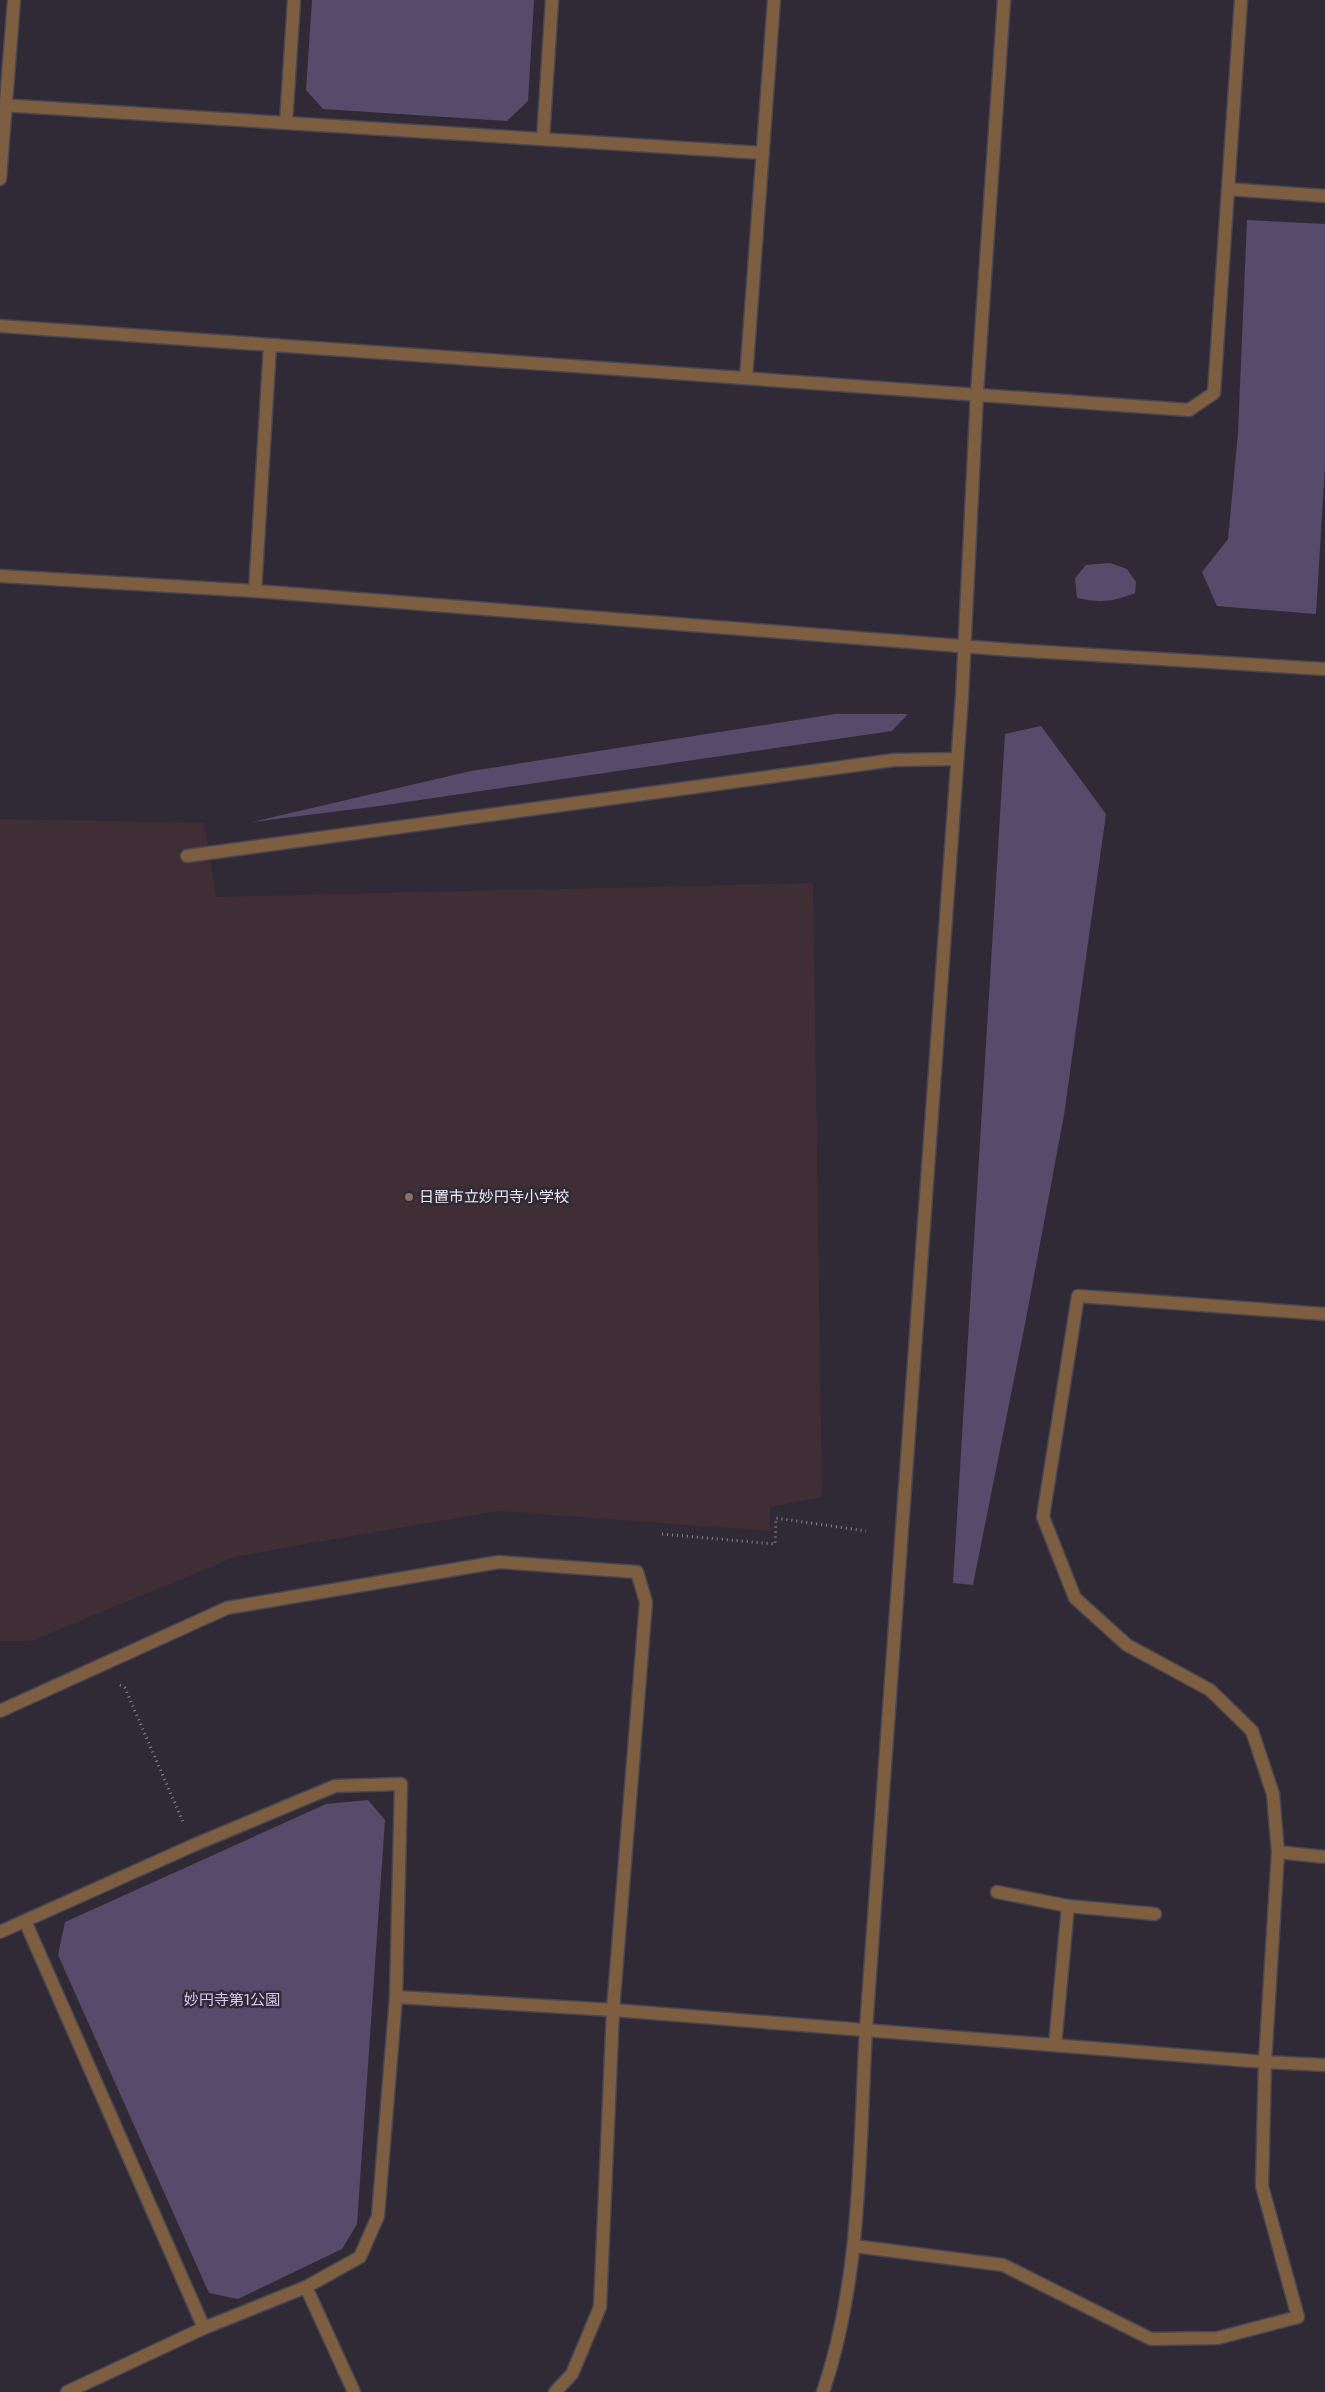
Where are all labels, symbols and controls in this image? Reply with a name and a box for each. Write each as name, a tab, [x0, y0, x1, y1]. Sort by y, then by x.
place label: 日置市立妙円寺小学校	[419, 1187, 569, 1205]
marker: 日置市立妙円寺小学校	[403, 1191, 415, 1203]
park label: 妙円寺第1公園	[184, 1990, 280, 2008]

